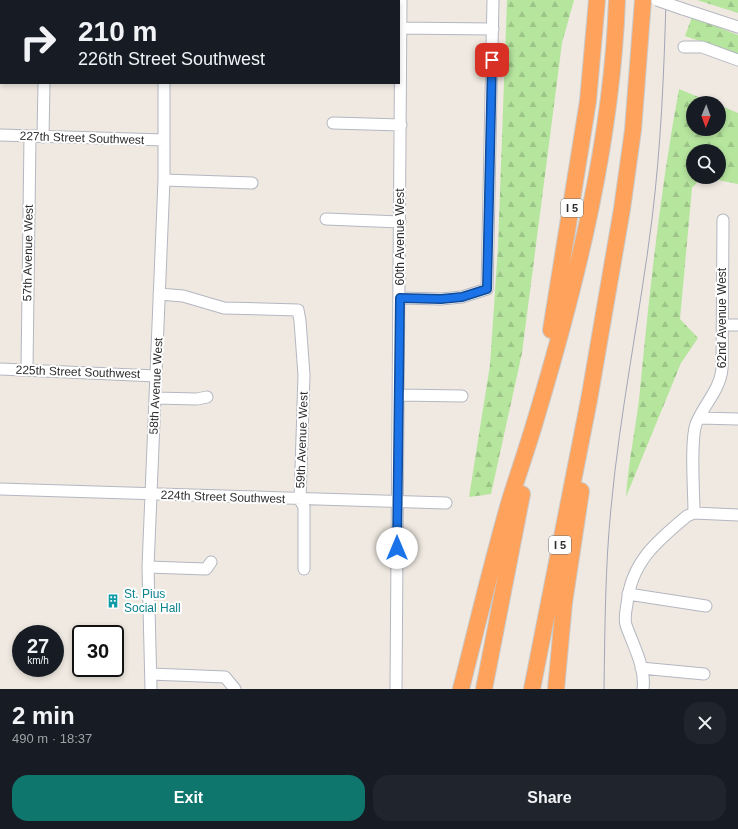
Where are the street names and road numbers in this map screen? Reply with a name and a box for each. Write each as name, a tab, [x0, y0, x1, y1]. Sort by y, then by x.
street label: 227th Street Southwest	[19, 129, 145, 147]
street label: 60th Avenue West	[393, 188, 407, 285]
road number: I 5	[561, 199, 583, 217]
street label: 57th Avenue West	[20, 204, 36, 302]
street label: 62nd Avenue West	[715, 267, 729, 368]
street label: 58th Avenue West	[146, 337, 166, 435]
street label: 225th Street Southwest	[15, 363, 141, 381]
street label: 59th Avenue West	[293, 391, 311, 489]
street label: 224th Street Southwest	[160, 488, 286, 506]
road number: I 5	[549, 536, 571, 554]

